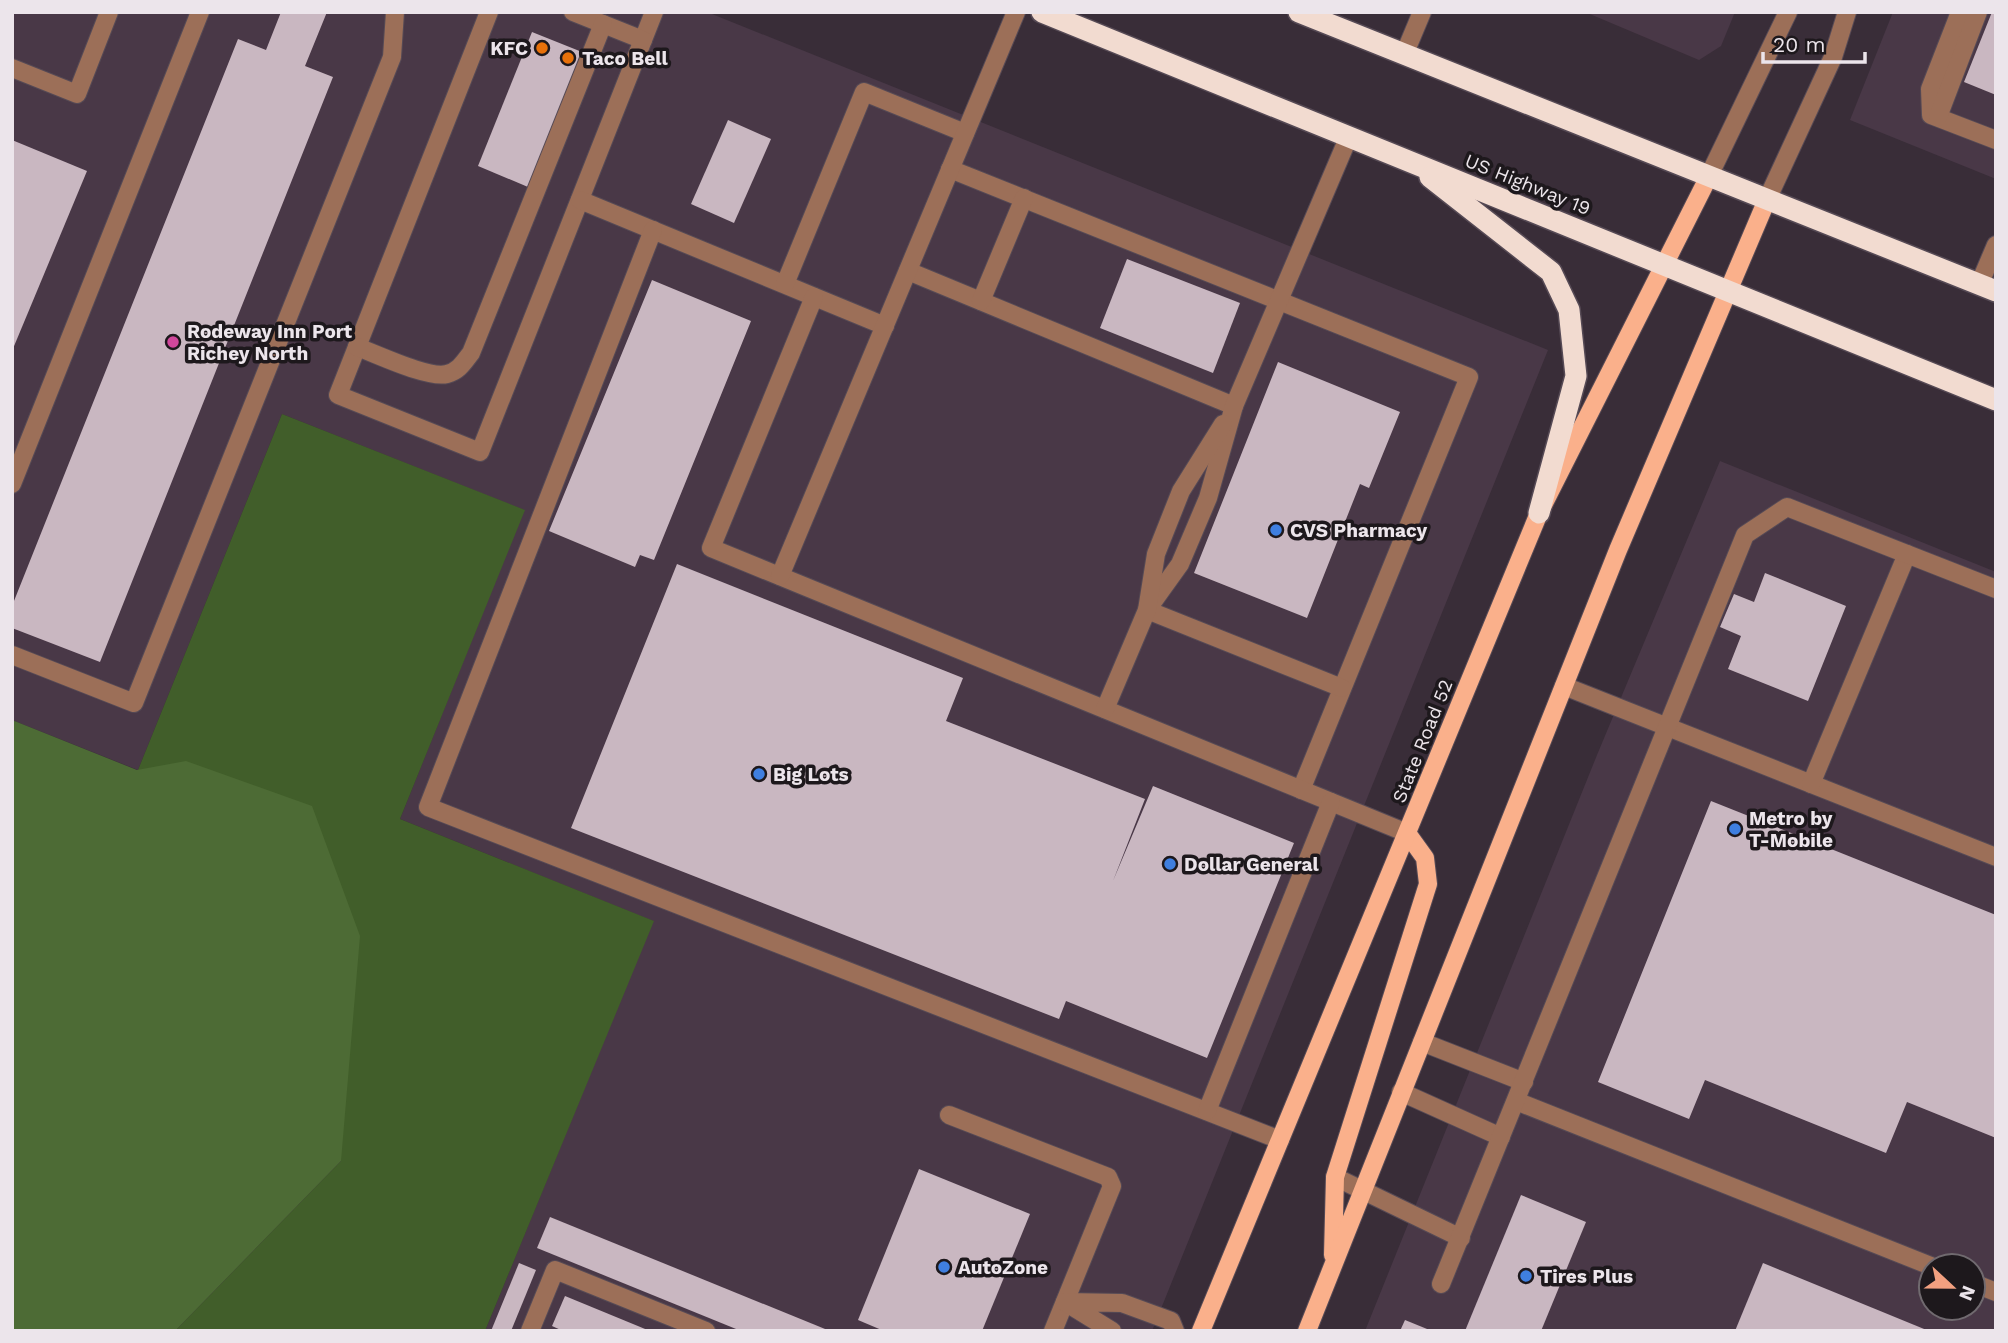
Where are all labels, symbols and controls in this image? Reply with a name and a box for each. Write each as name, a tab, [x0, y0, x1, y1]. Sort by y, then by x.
scale bar	[1763, 21, 1864, 65]
text: 20 m	[1773, 32, 1825, 57]
place label: KFC	[490, 37, 528, 60]
marker: KFC	[534, 40, 550, 56]
place label: Taco Bell	[582, 47, 668, 70]
marker: Taco Bell	[560, 50, 576, 66]
street label: US Highway 19	[1462, 149, 1594, 220]
place label: Rodeway Inn Port Richey North	[187, 320, 353, 365]
marker: Rodeway Inn Port Richey North	[165, 334, 181, 350]
place label: CVS Pharmacy	[1290, 519, 1428, 542]
marker: CVS Pharmacy	[1268, 522, 1284, 538]
street label: State Road 52	[1387, 676, 1458, 806]
place label: Big Lots	[773, 763, 849, 786]
marker: Big Lots	[751, 766, 767, 782]
place label: Metro by T-Mobile	[1749, 807, 1833, 852]
marker: Metro by T-Mobile	[1727, 821, 1743, 837]
place label: Dollar General	[1184, 853, 1319, 876]
marker: Dollar General	[1162, 856, 1178, 872]
north arrow	[1917, 1252, 1987, 1322]
place label: AutoZone	[958, 1256, 1048, 1279]
marker: AutoZone	[936, 1259, 952, 1275]
place label: Tires Plus	[1540, 1265, 1633, 1288]
marker: Tires Plus	[1518, 1268, 1534, 1284]
text: N	[1954, 1282, 1981, 1304]

